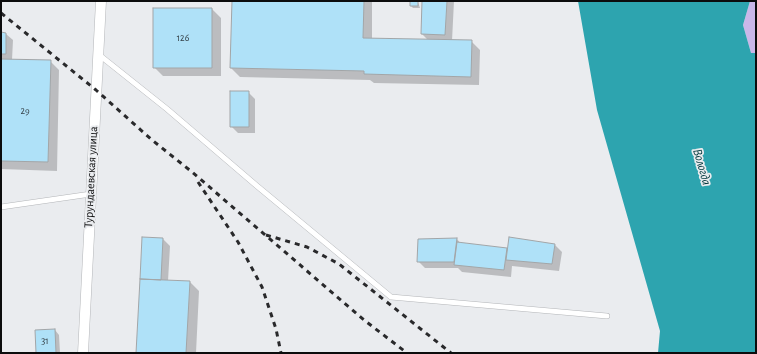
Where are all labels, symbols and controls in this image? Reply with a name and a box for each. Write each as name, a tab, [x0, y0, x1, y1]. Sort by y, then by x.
house number: 126	[177, 32, 189, 44]
house number: 29	[20, 105, 30, 117]
street label: Турундаевская улица	[81, 126, 101, 228]
water label: Вологда	[689, 147, 715, 187]
house number: 31	[41, 335, 49, 347]

